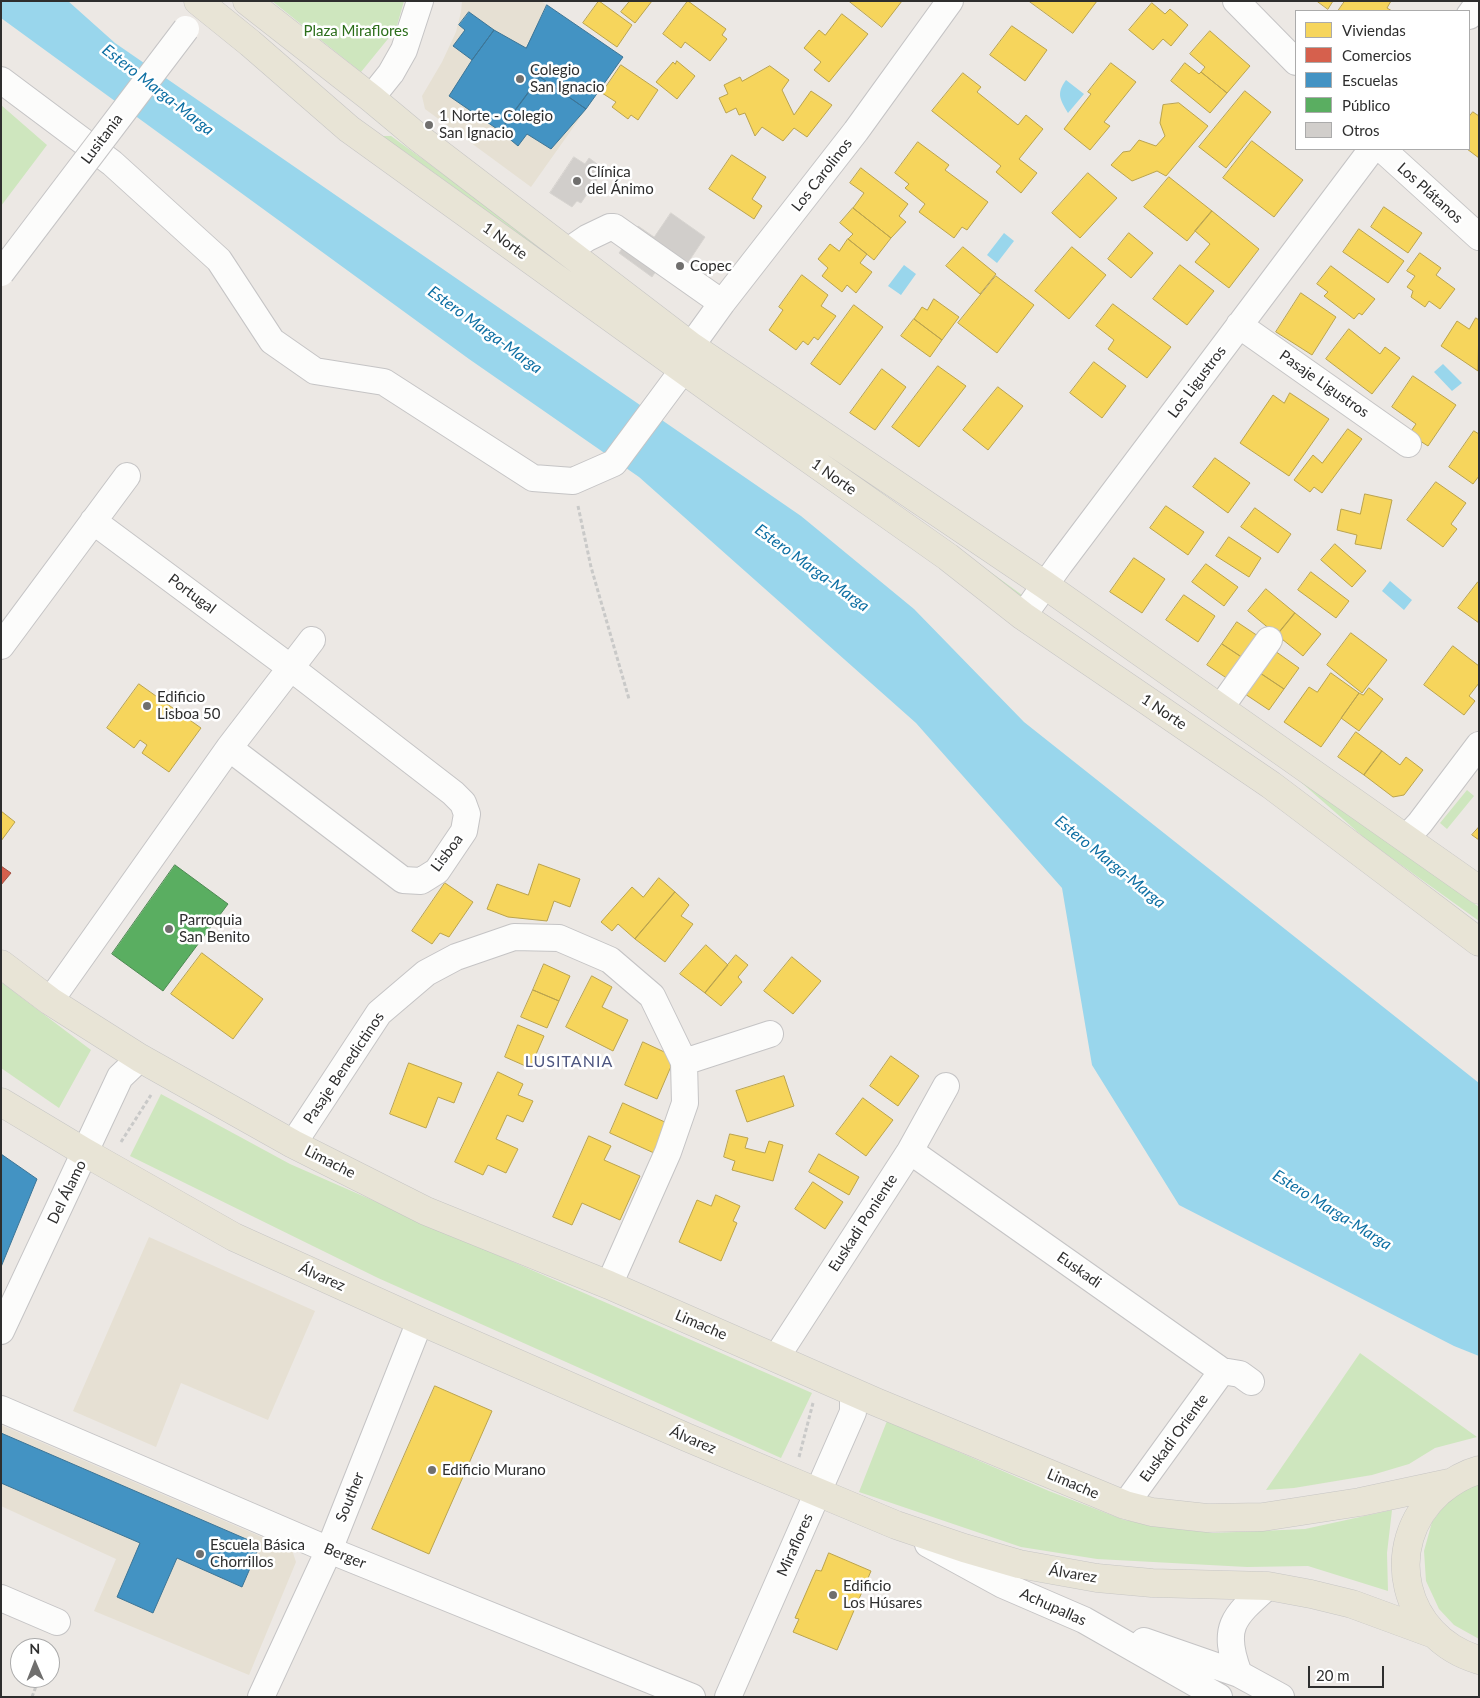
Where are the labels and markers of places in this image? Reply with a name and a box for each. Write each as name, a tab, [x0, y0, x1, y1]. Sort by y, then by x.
place label: Colegio San Ignacio	[530, 61, 605, 96]
marker: Colegio San Ignacio	[514, 73, 526, 85]
place label: 1 Norte - Colegio San Ignacio	[439, 107, 553, 142]
marker: 1 Norte - Colegio San Ignacio	[423, 119, 435, 131]
place label: Clínica del Ánimo	[587, 163, 654, 198]
marker: Clínica del Ánimo	[571, 175, 583, 187]
place label: Copec	[690, 257, 732, 275]
marker: Copec	[674, 260, 686, 272]
place label: Edificio Lisboa 50	[157, 688, 220, 723]
marker: Edificio Lisboa 50	[141, 700, 153, 712]
place label: Parroquia San Benito	[179, 911, 250, 946]
marker: Parroquia San Benito	[163, 923, 175, 935]
place label: Edificio Murano	[442, 1461, 546, 1479]
marker: Edificio Murano	[426, 1464, 438, 1476]
place label: Escuela Básica Chorrillos	[210, 1536, 305, 1571]
marker: Escuela Básica Chorrillos	[194, 1548, 206, 1560]
place label: Edificio Los Húsares	[843, 1577, 922, 1612]
marker: Edificio Los Húsares	[827, 1589, 839, 1601]

